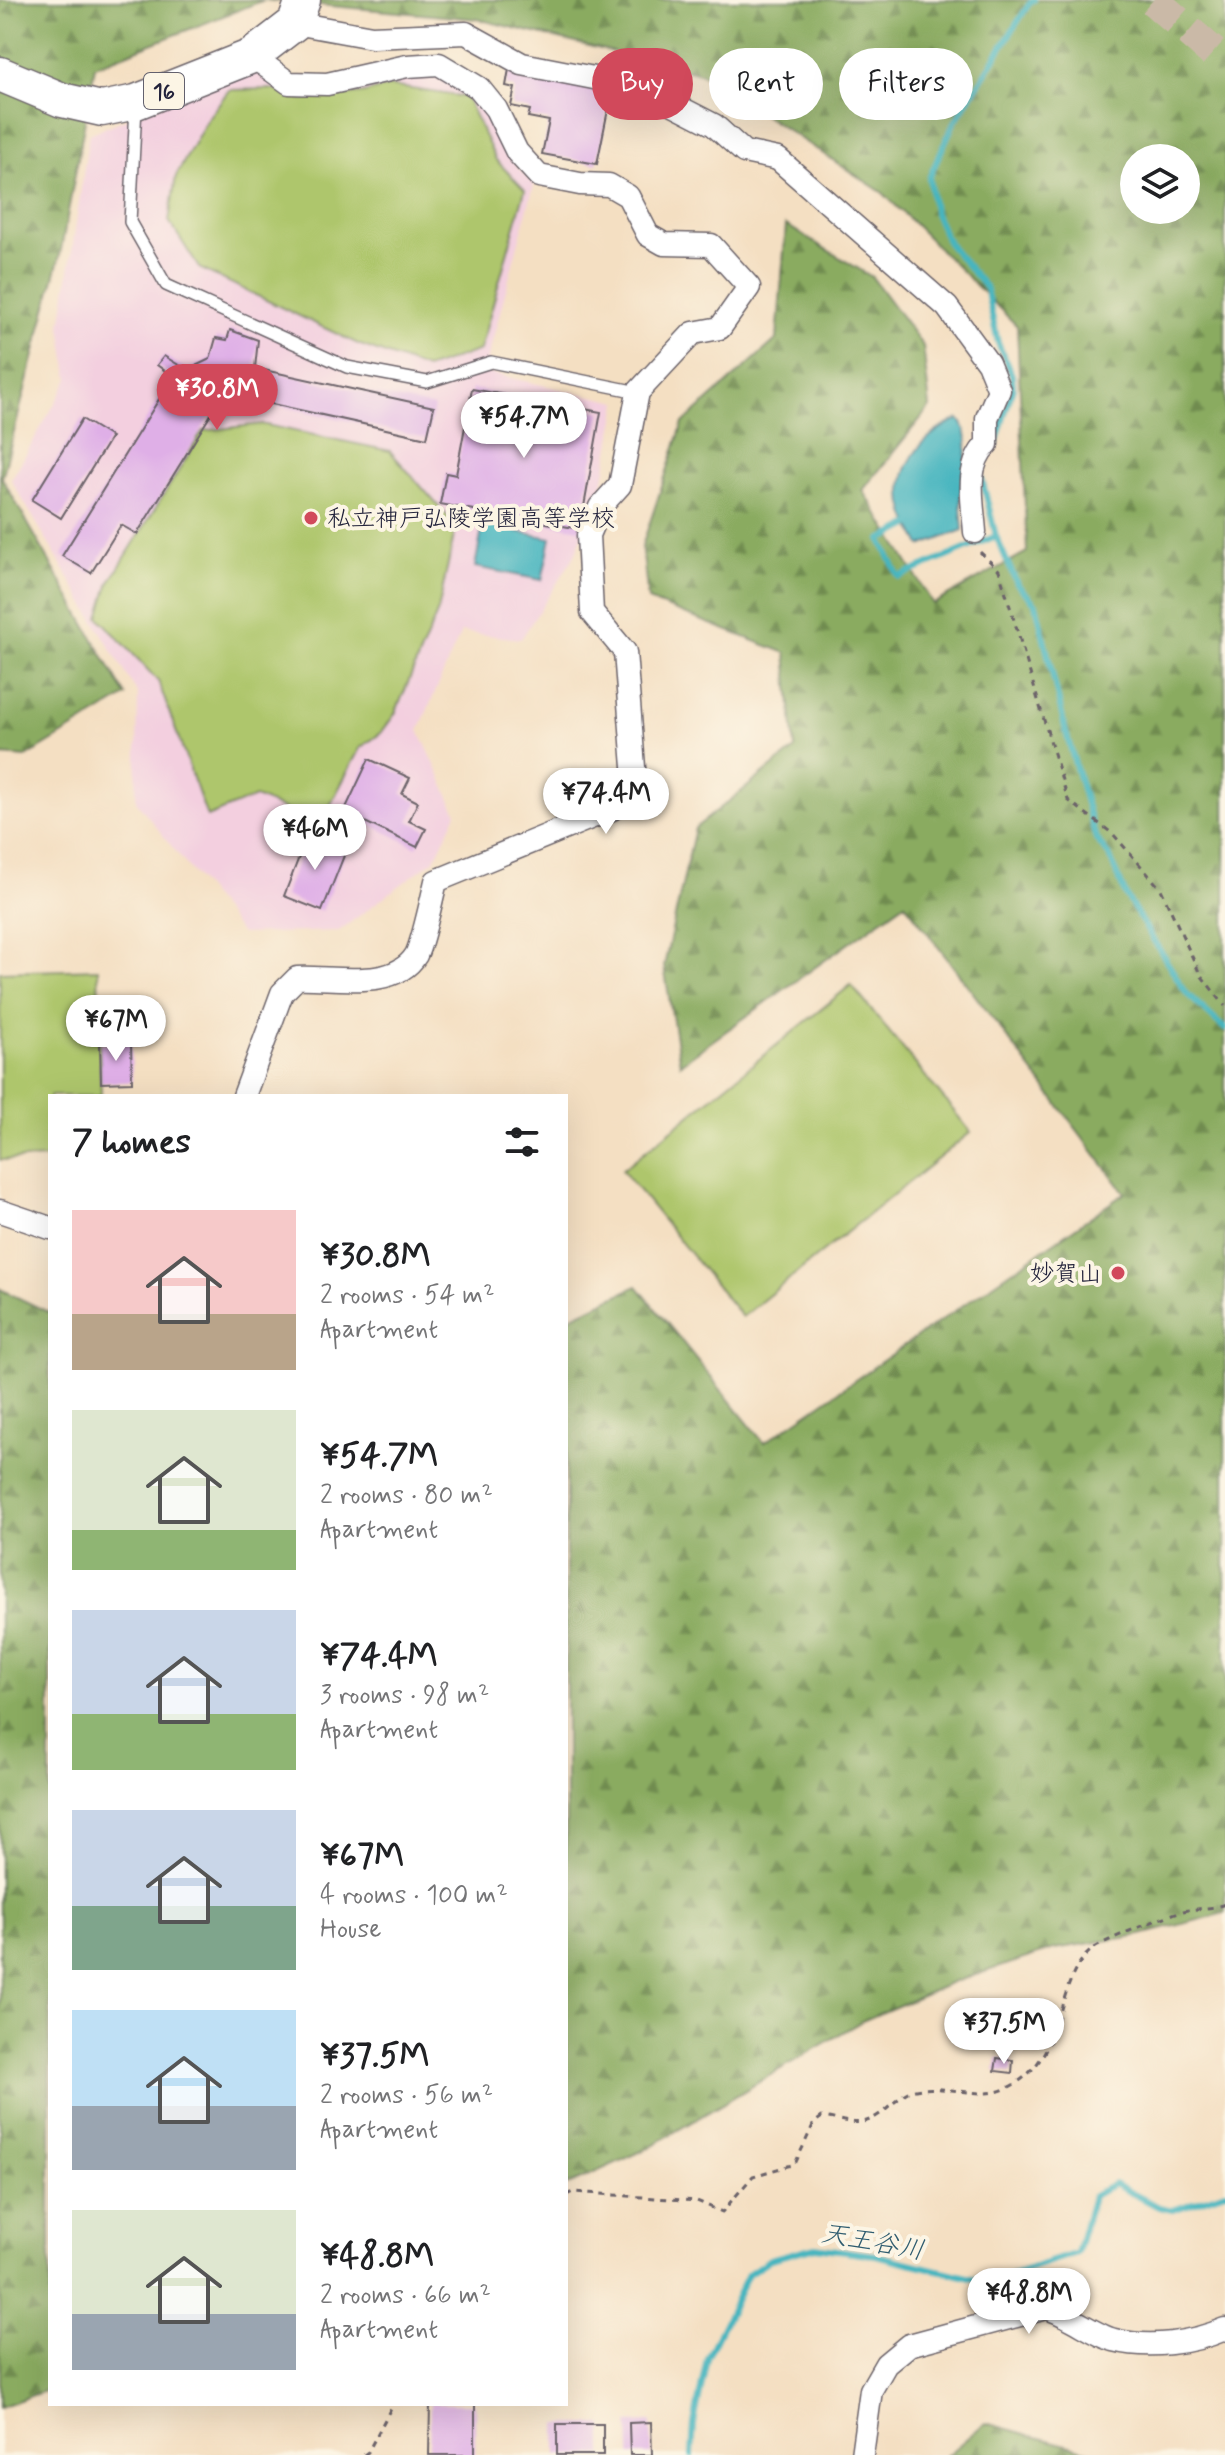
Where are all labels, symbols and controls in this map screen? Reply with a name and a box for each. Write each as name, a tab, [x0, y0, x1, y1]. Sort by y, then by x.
chip: Buy	[592, 48, 693, 120]
chip: Rent	[709, 48, 823, 120]
chip: Filters	[839, 48, 973, 120]
road number: 16	[144, 73, 184, 109]
map controls	[1120, 144, 1200, 224]
button: layers	[1120, 144, 1200, 224]
pin: ¥30.8M	[152, 364, 282, 432]
text: ¥30.8M	[175, 373, 259, 407]
pin: ¥54.7M	[459, 392, 589, 460]
text: ¥54.7M	[479, 401, 569, 435]
place label: 私立神戸弘陵学園高等学校	[327, 504, 615, 535]
marker: 私立神戸弘陵学園高等学校	[302, 509, 320, 527]
pin: ¥74.4M	[541, 768, 671, 836]
text: ¥74.4M	[561, 777, 651, 811]
pin: ¥46M	[268, 804, 362, 872]
text: ¥46M	[281, 813, 349, 847]
pin: ¥67M	[69, 995, 163, 1063]
text: ¥67M	[84, 1004, 148, 1038]
text: 7 homes	[72, 1120, 191, 1165]
icon: filters	[500, 1120, 544, 1164]
text: ¥30.8M	[320, 1234, 431, 1279]
icon: home	[136, 1242, 232, 1338]
place label: 妙賀山	[1030, 1259, 1102, 1290]
marker: 妙賀山	[1109, 1264, 1127, 1282]
text: 2 rooms · 54 m²	[320, 1279, 495, 1313]
text: Apartment	[320, 1313, 438, 1347]
text: ¥54.7M	[320, 1434, 438, 1479]
icon: home	[136, 1442, 232, 1538]
text: 2 rooms · 80 m²	[320, 1479, 493, 1513]
text: Apartment	[320, 1513, 438, 1547]
text: ¥74.4M	[320, 1634, 438, 1679]
icon: home	[136, 1642, 232, 1738]
text: 3 rooms · 98 m²	[320, 1679, 489, 1713]
text: Apartment	[320, 1713, 438, 1747]
text: ¥67M	[320, 1834, 404, 1879]
icon: home	[136, 1842, 232, 1938]
text: 4 rooms · 100 m²	[320, 1879, 508, 1913]
text: House	[320, 1913, 381, 1947]
pin: ¥37.5M	[939, 1998, 1069, 2066]
text: ¥37.5M	[962, 2007, 1046, 2041]
text: ¥37.5M	[320, 2034, 429, 2079]
icon: home	[136, 2042, 232, 2138]
text: 2 rooms · 56 m²	[320, 2079, 493, 2113]
text: Apartment	[320, 2113, 438, 2147]
water label: 天王谷川	[818, 2217, 927, 2269]
text: ¥48.8M	[320, 2234, 434, 2279]
icon: home	[136, 2242, 232, 2338]
pin: ¥48.8M	[964, 2268, 1094, 2336]
text: ¥48.8M	[985, 2277, 1073, 2311]
text: 2 rooms · 66 m²	[320, 2279, 491, 2313]
text: Apartment	[320, 2313, 438, 2347]

